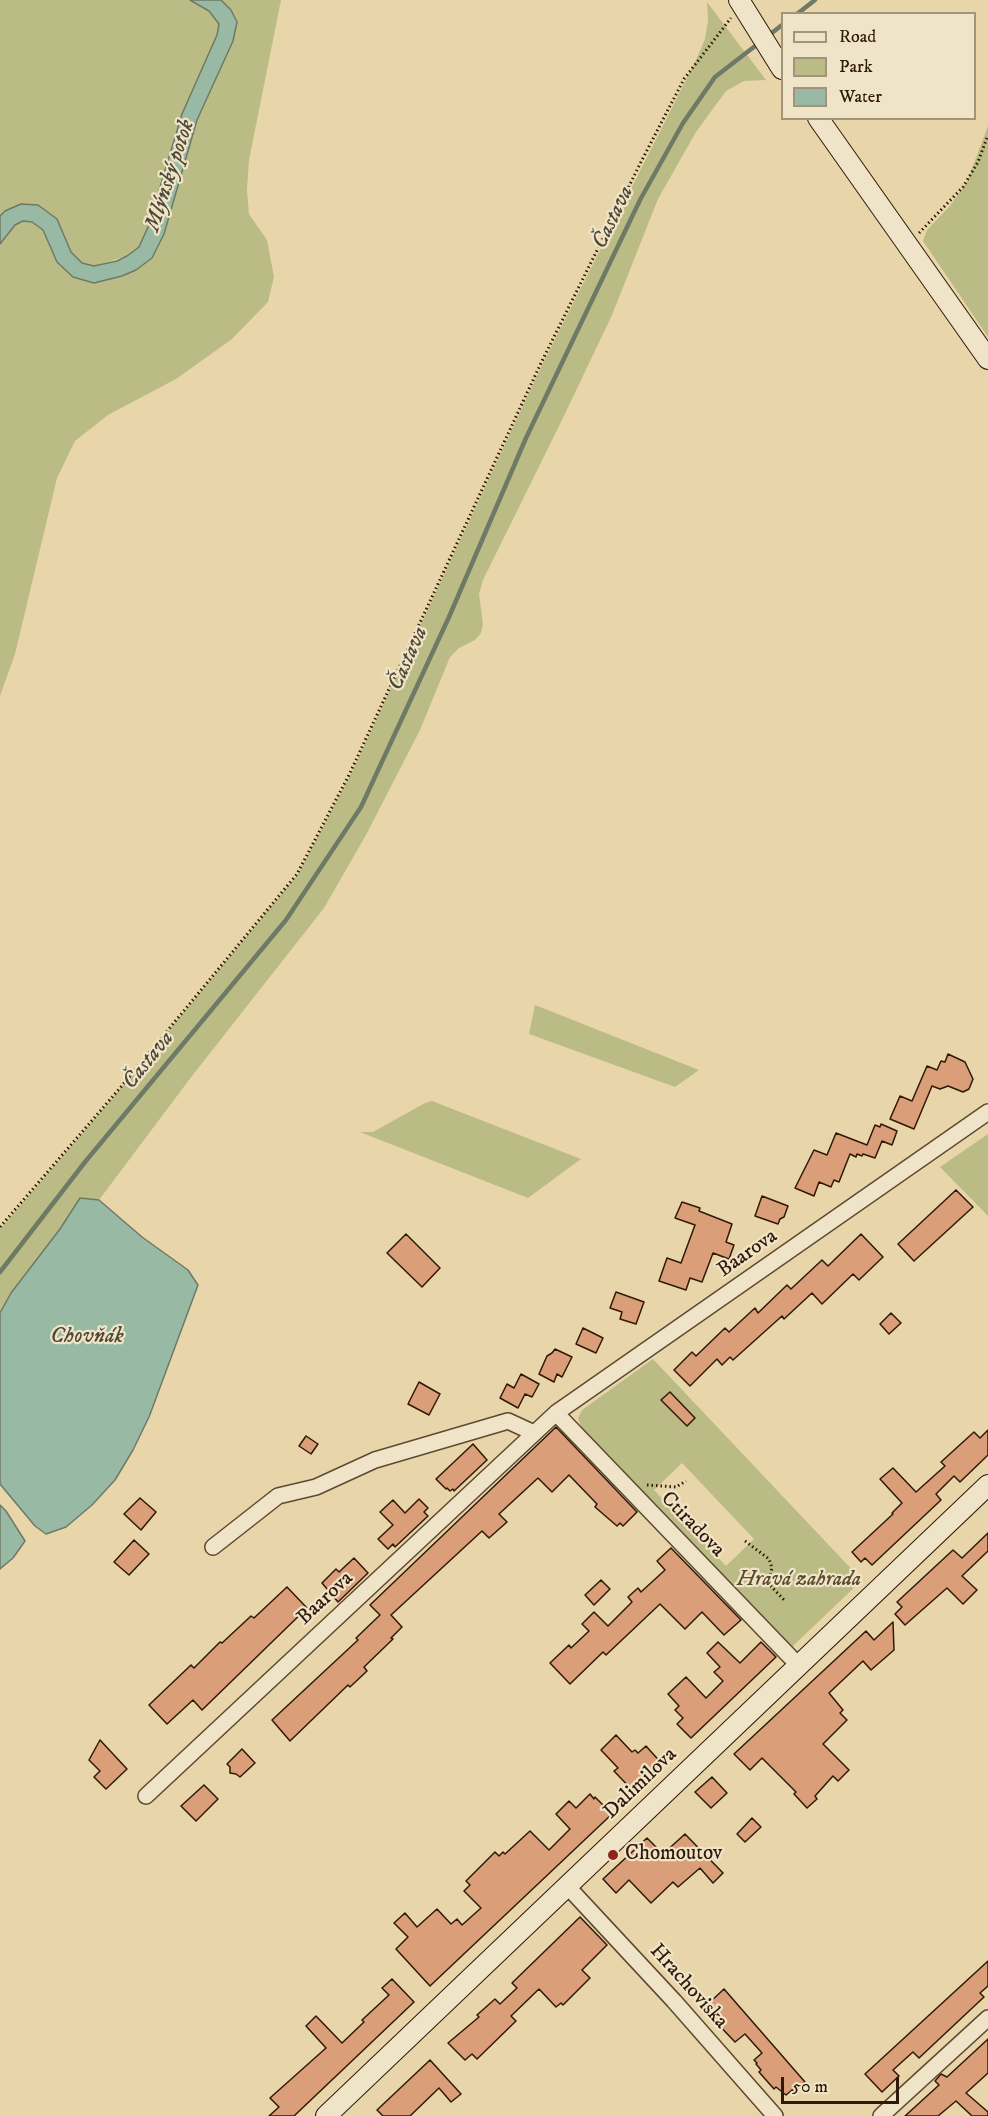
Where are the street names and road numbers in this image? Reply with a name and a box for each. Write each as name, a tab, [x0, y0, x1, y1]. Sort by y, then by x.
street label: Baarova	[713, 1224, 783, 1284]
street label: Ctiradova	[655, 1487, 729, 1563]
street label: Baarova	[293, 1567, 359, 1631]
street label: Dalimilova	[599, 1743, 683, 1825]
street label: Hrachoviska	[643, 1939, 733, 2035]

